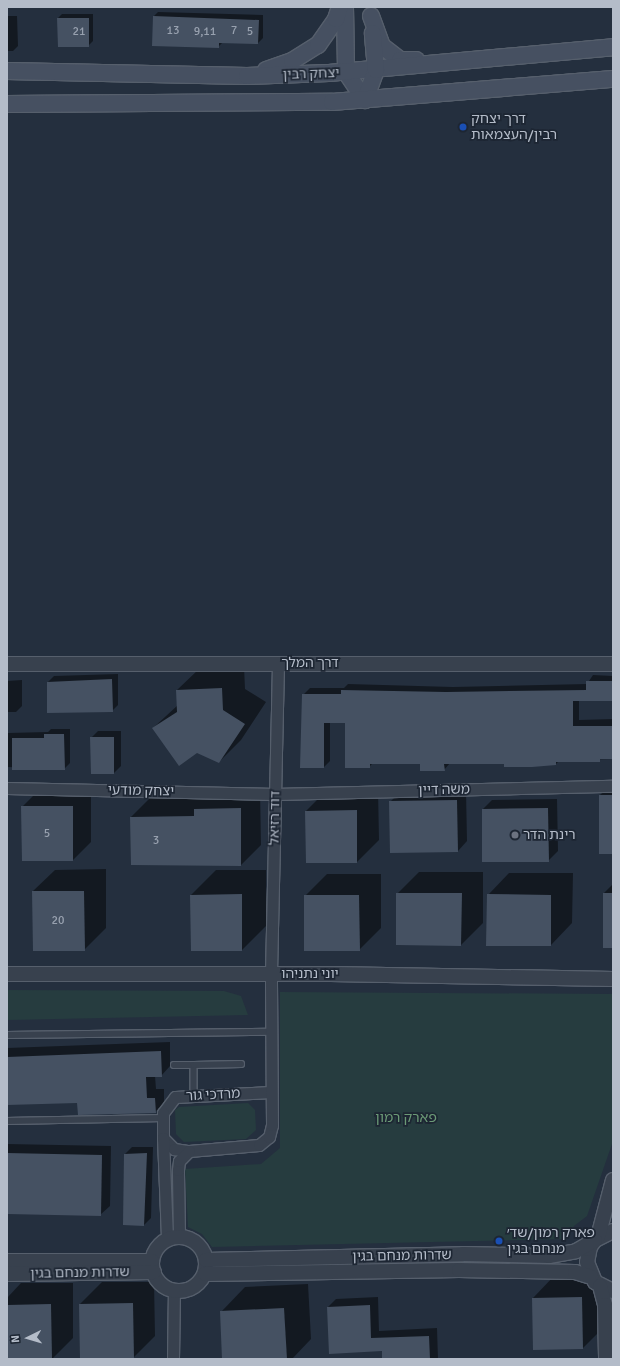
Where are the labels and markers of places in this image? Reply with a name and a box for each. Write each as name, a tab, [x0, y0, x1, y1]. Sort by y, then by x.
place label: דרך יצחק רבין/העצמאות	[471, 111, 557, 144]
marker: דרך יצחק רבין/העצמאות	[458, 122, 468, 132]
place label: רינת הדר	[523, 827, 576, 843]
marker: רינת הדר	[510, 830, 520, 840]
place label: פארק רמון/שד׳ מנחם בגין	[507, 1225, 595, 1258]
marker: פארק רמון/שד׳ מנחם בגין	[494, 1236, 504, 1246]

